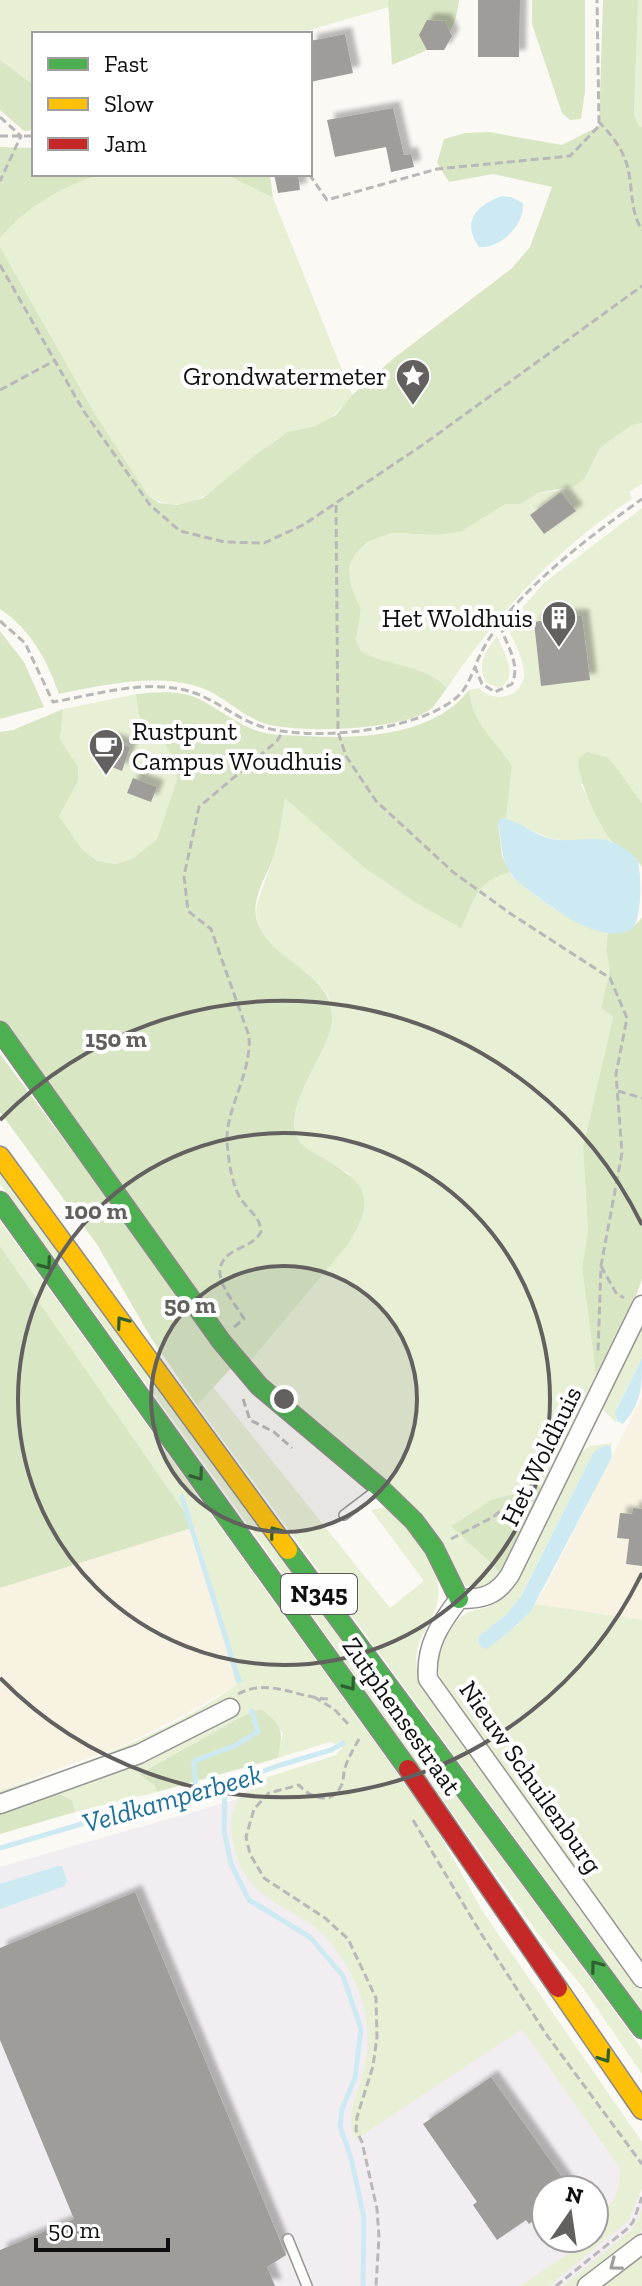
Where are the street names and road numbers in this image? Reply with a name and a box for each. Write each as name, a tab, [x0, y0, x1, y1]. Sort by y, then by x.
street label: Het Woldhuis	[493, 1381, 589, 1531]
road number: N345	[281, 1574, 357, 1614]
street label: Zutphensestraat	[336, 1631, 468, 1801]
street label: Nieuw Schuilenburg	[453, 1675, 609, 1879]

